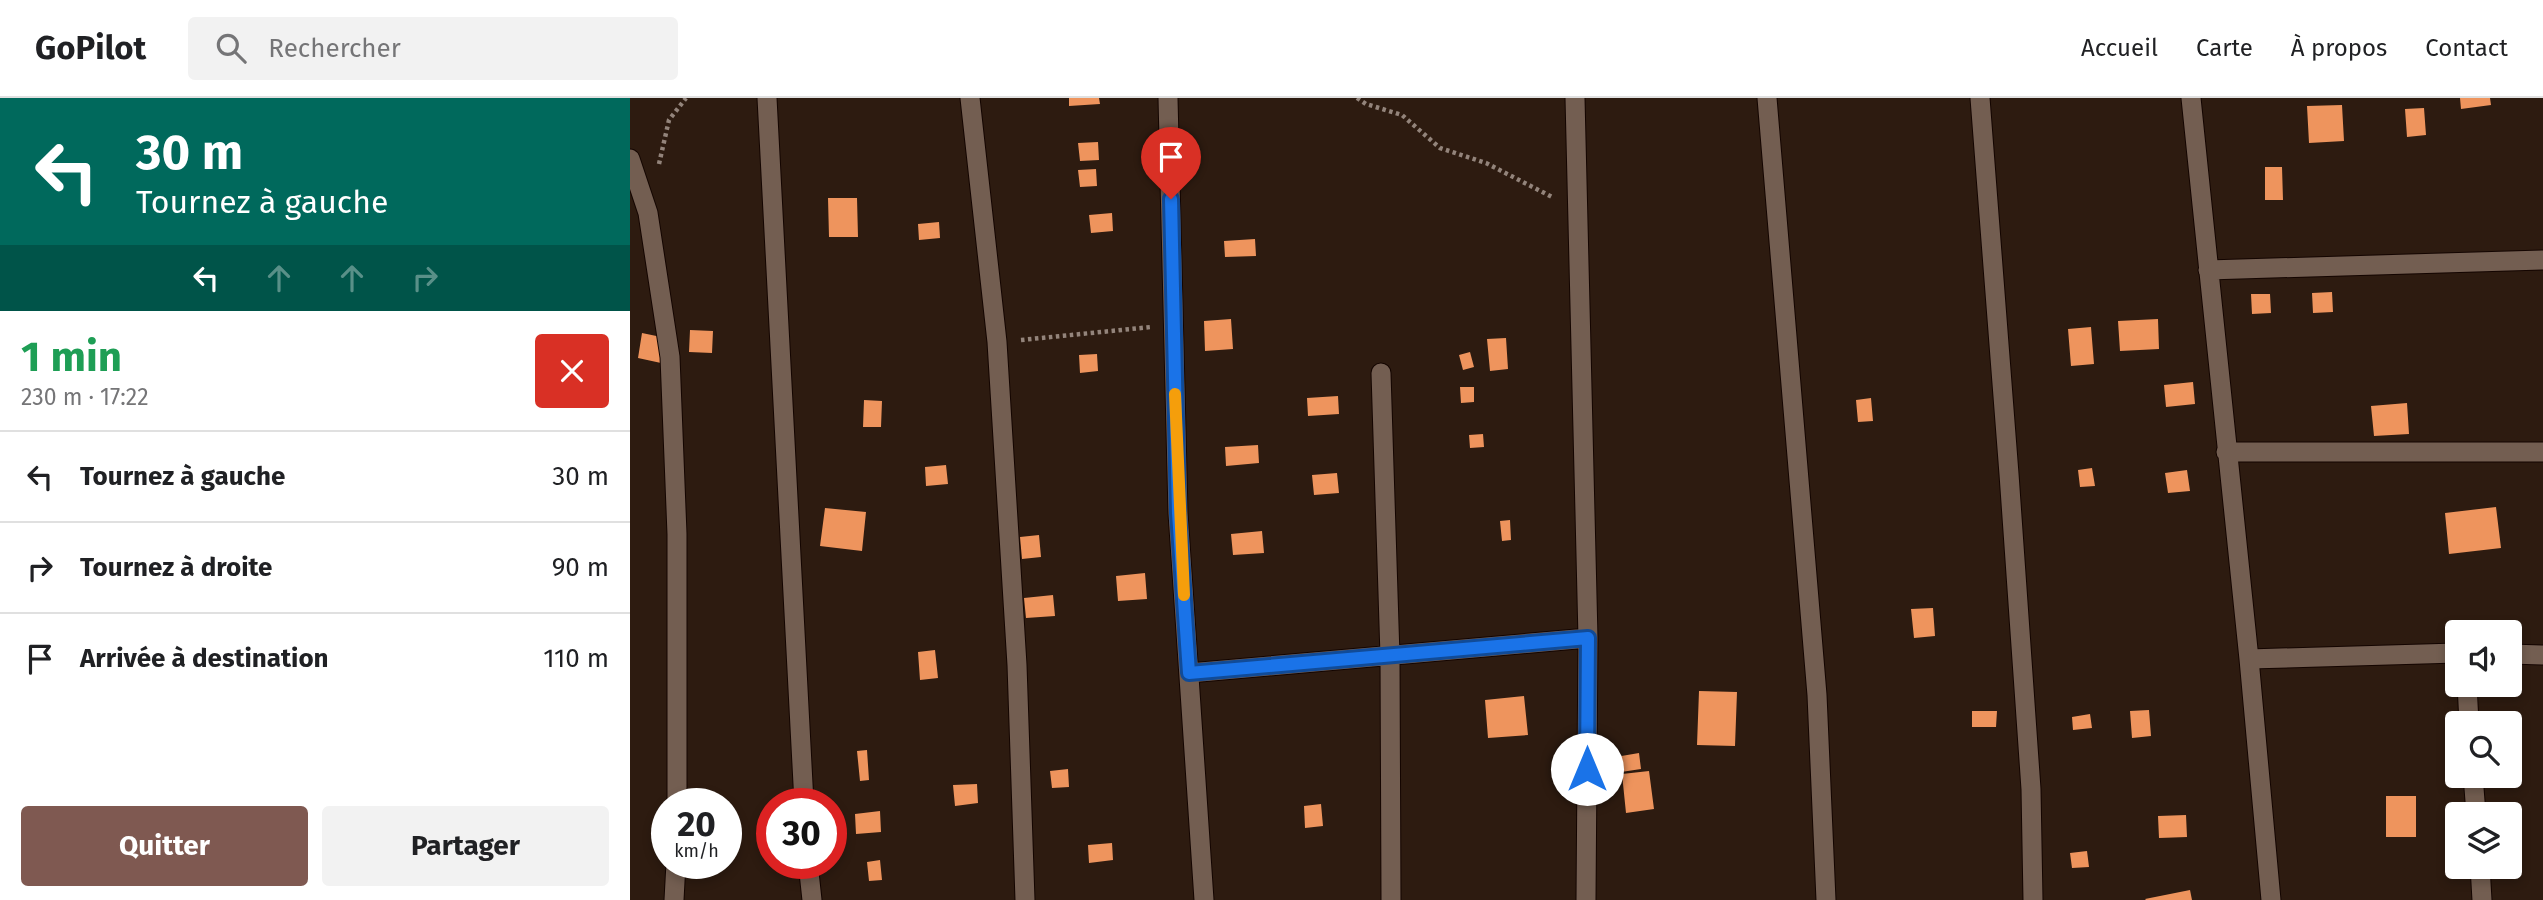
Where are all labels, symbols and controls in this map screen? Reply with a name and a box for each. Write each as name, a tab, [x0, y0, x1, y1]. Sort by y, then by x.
search box	[188, 17, 678, 80]
text: GoPilot	[35, 28, 146, 68]
icon: search	[212, 29, 250, 67]
text: Rechercher	[268, 33, 401, 64]
text: Accueil	[2081, 34, 2158, 62]
text: Carte	[2196, 34, 2253, 62]
text: À propos	[2291, 34, 2387, 62]
text: Contact	[2425, 34, 2508, 62]
text: 30 m	[136, 123, 243, 182]
icon: left	[21, 126, 112, 217]
pin	[1141, 127, 1201, 199]
icon: arrive	[1152, 138, 1190, 176]
text: Tournez à gauche	[136, 183, 388, 221]
icon: left	[187, 259, 225, 297]
icon: ahead	[260, 259, 298, 297]
icon: ahead	[333, 259, 371, 297]
icon: right	[406, 259, 444, 297]
text: 1 min	[21, 332, 122, 382]
button: close	[535, 334, 609, 408]
text: 230 m · 17:22	[21, 383, 149, 411]
icon: left	[21, 458, 59, 496]
text: Tournez à gauche	[80, 461, 285, 492]
text: 30 m	[552, 461, 609, 492]
icon: right	[21, 549, 59, 587]
text: Tournez à droite	[80, 552, 272, 583]
text: 90 m	[552, 552, 609, 583]
map controls	[2445, 620, 2522, 879]
button: sound	[2445, 620, 2522, 697]
icon: arrive	[21, 640, 59, 678]
text: Arrivée à destination	[80, 643, 329, 674]
text: 110 m	[543, 643, 609, 674]
button: search	[2445, 711, 2522, 788]
position arrow	[1550, 732, 1624, 806]
speed limit sign: 30	[756, 788, 847, 879]
button: layers	[2445, 802, 2522, 879]
text: 20	[677, 803, 716, 845]
button: Quitter	[21, 806, 308, 886]
button: Partager	[322, 806, 609, 886]
text: km/h	[674, 840, 719, 862]

